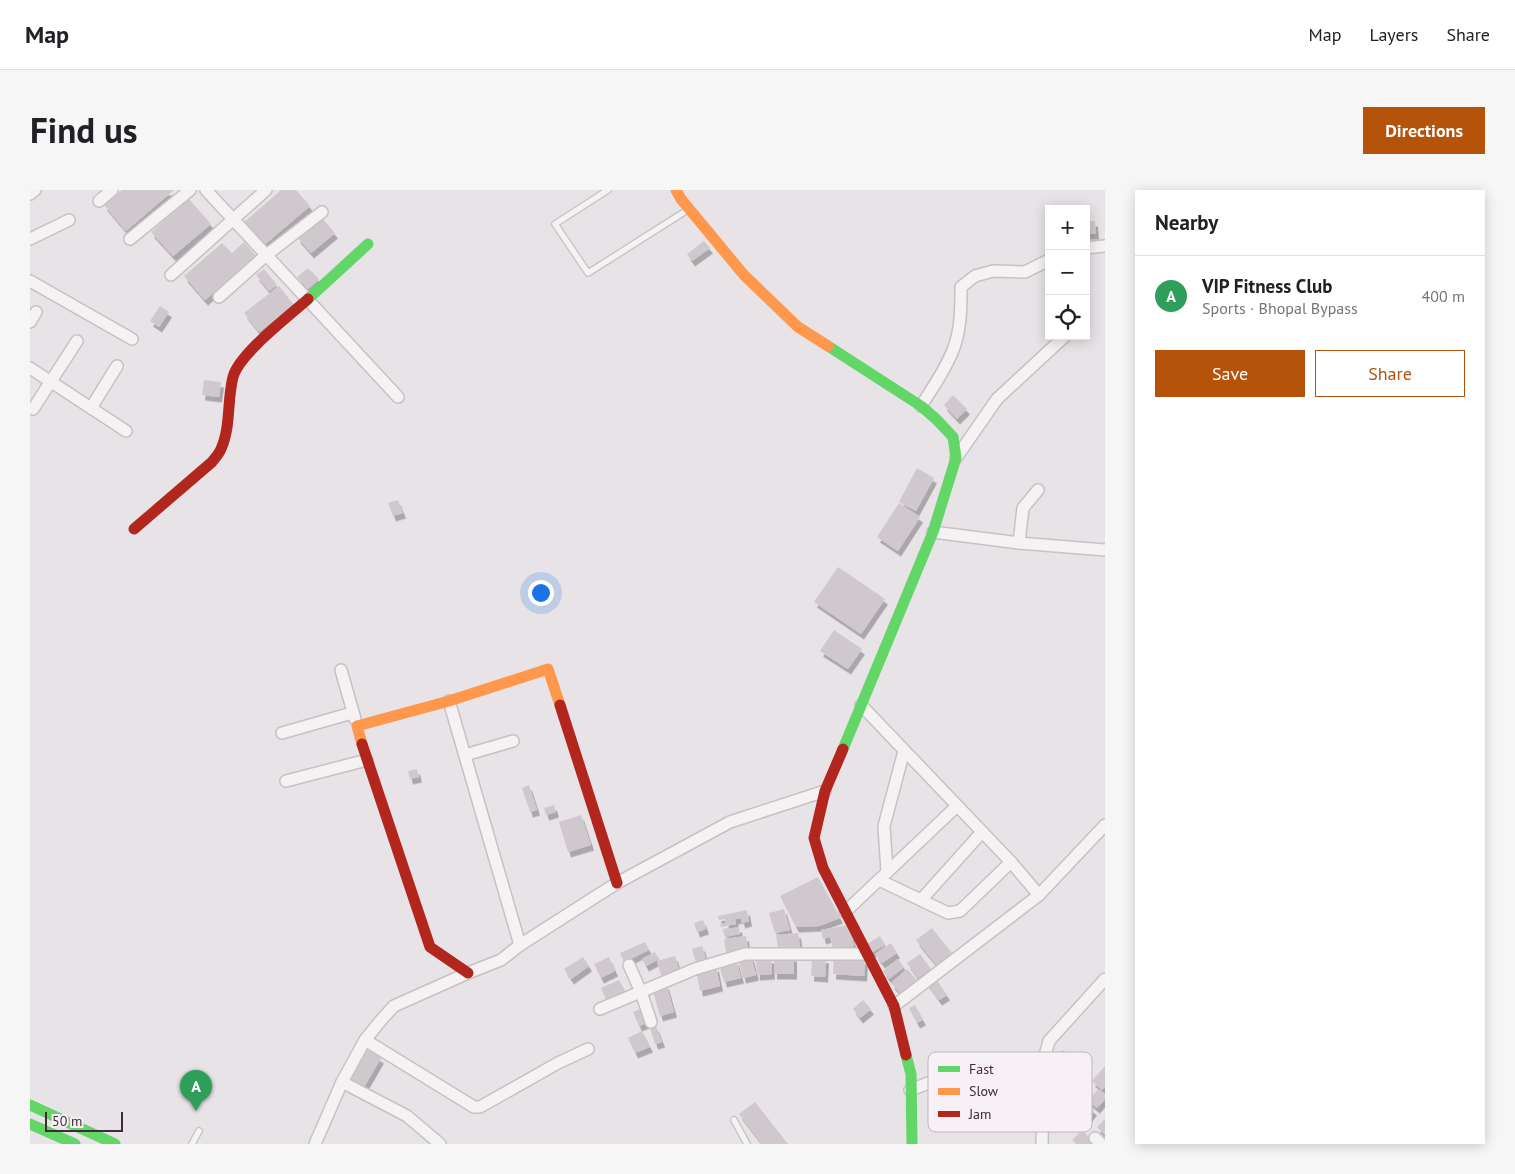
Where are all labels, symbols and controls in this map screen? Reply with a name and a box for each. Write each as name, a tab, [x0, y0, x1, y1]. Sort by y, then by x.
text: Map	[25, 19, 69, 50]
text: Map	[1309, 23, 1341, 46]
text: Layers	[1369, 23, 1418, 46]
text: Share	[1446, 23, 1490, 46]
text: Find us	[30, 107, 138, 153]
button: Directions	[1363, 107, 1485, 154]
map controls	[1045, 205, 1090, 340]
button: +	[1045, 205, 1090, 250]
text: Nearby	[1155, 209, 1218, 236]
button: −	[1045, 250, 1090, 295]
text: VIP Fitness Club	[1202, 274, 1332, 298]
text: A	[1166, 286, 1176, 306]
text: 400 m	[1422, 286, 1465, 306]
button: locate	[1045, 295, 1090, 340]
text: Sports · Bhopal Bypass	[1202, 298, 1358, 318]
button: Save	[1155, 350, 1305, 397]
button: Share	[1315, 350, 1465, 397]
your location	[528, 580, 554, 606]
legend	[928, 1052, 1092, 1132]
text: Fast	[969, 1060, 994, 1078]
pin: A	[180, 1070, 212, 1111]
text: Slow	[969, 1082, 999, 1100]
text: Jam	[968, 1105, 991, 1123]
scale bar	[45, 1109, 122, 1132]
text: 50 m	[52, 1112, 82, 1130]

